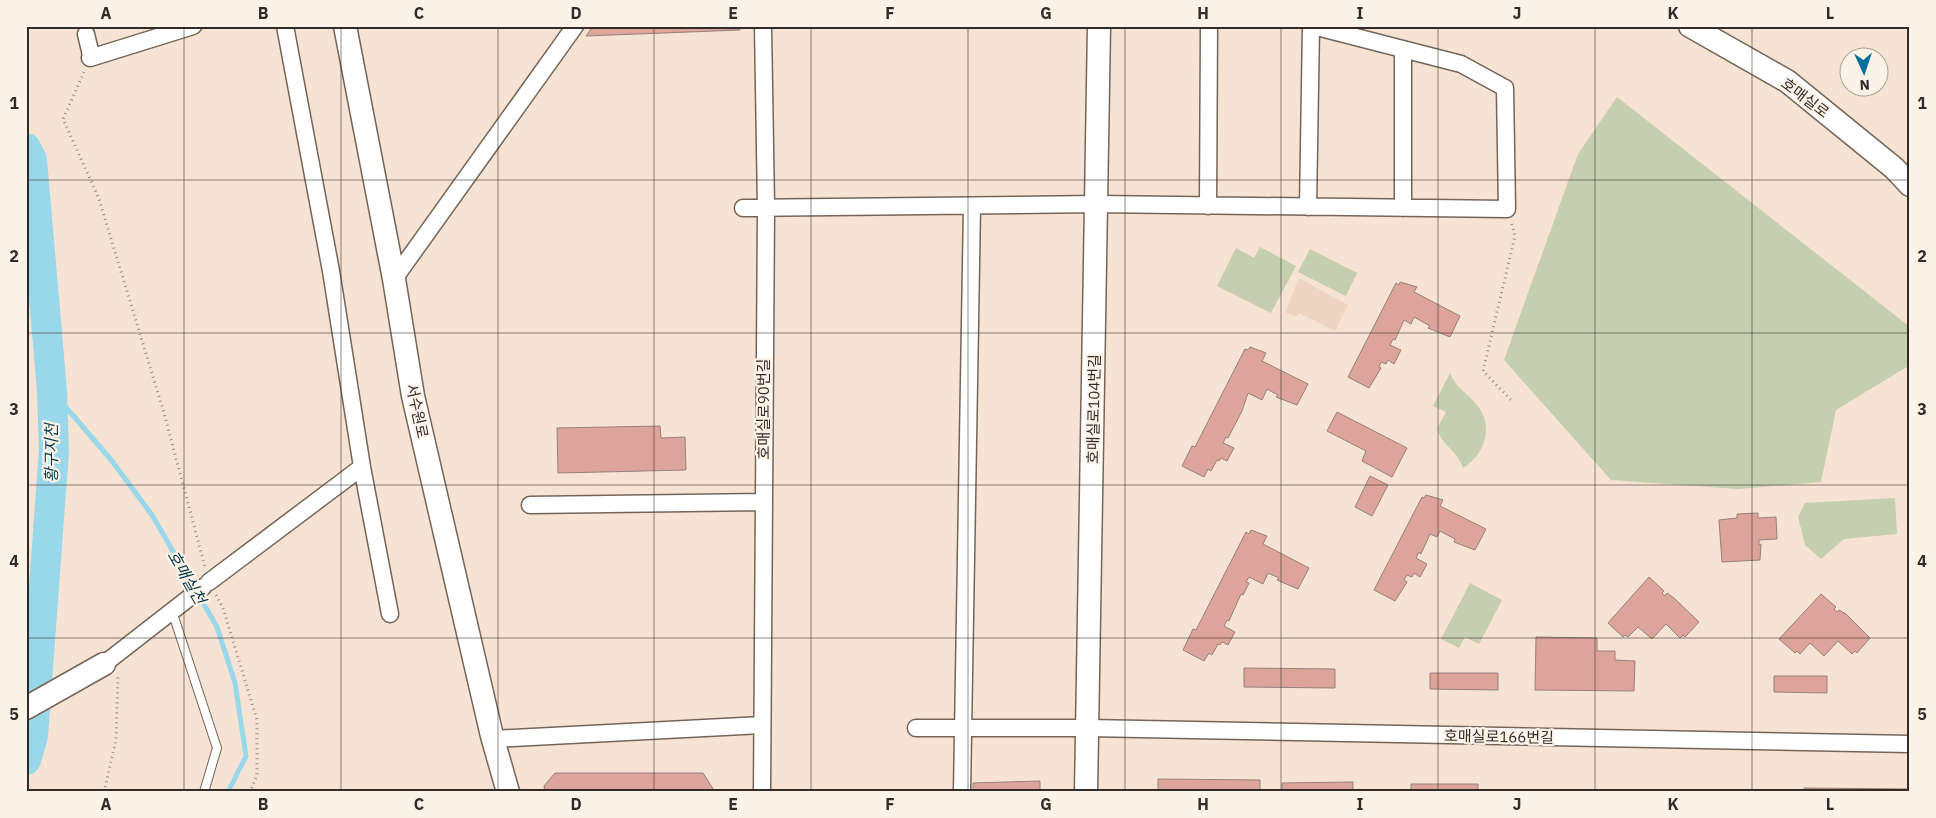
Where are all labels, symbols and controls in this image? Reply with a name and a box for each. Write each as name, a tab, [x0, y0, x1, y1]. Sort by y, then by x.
text: A	[101, 3, 112, 23]
text: B	[258, 3, 269, 23]
text: C	[414, 3, 424, 23]
text: D	[570, 3, 582, 23]
text: E	[728, 3, 738, 23]
text: F	[885, 3, 895, 23]
text: G	[1040, 3, 1052, 23]
text: H	[1197, 3, 1209, 23]
text: I	[1357, 3, 1364, 23]
text: J	[1513, 3, 1521, 23]
text: K	[1667, 3, 1679, 23]
text: L	[1826, 3, 1834, 23]
north arrow	[1838, 48, 1888, 98]
street label: 호매실로	[1778, 73, 1833, 122]
text: N	[1859, 76, 1870, 94]
text: 1	[9, 93, 19, 113]
text: 1	[1917, 93, 1927, 113]
text: 2	[9, 246, 19, 266]
text: 2	[1917, 246, 1927, 266]
street label: 호매실로104번길	[1083, 354, 1104, 464]
street label: 호매실로90번길	[754, 359, 773, 459]
street label: 서수원로	[402, 382, 433, 440]
text: 3	[9, 399, 19, 419]
text: 3	[1917, 399, 1927, 419]
water label: 황구지천	[41, 421, 61, 482]
water label: 호매실천	[164, 546, 212, 609]
text: 4	[9, 551, 19, 571]
text: 4	[1917, 551, 1927, 571]
text: 5	[9, 704, 19, 724]
text: 5	[1917, 704, 1927, 724]
street label: 호매실로166번길	[1444, 726, 1554, 747]
text: A	[101, 794, 112, 814]
text: B	[258, 794, 269, 814]
text: C	[414, 794, 424, 814]
text: D	[570, 794, 582, 814]
text: E	[728, 794, 738, 814]
text: F	[885, 794, 895, 814]
text: G	[1040, 794, 1052, 814]
text: H	[1197, 794, 1209, 814]
text: I	[1357, 794, 1364, 814]
text: J	[1513, 794, 1521, 814]
text: K	[1667, 794, 1679, 814]
text: L	[1826, 794, 1834, 814]

